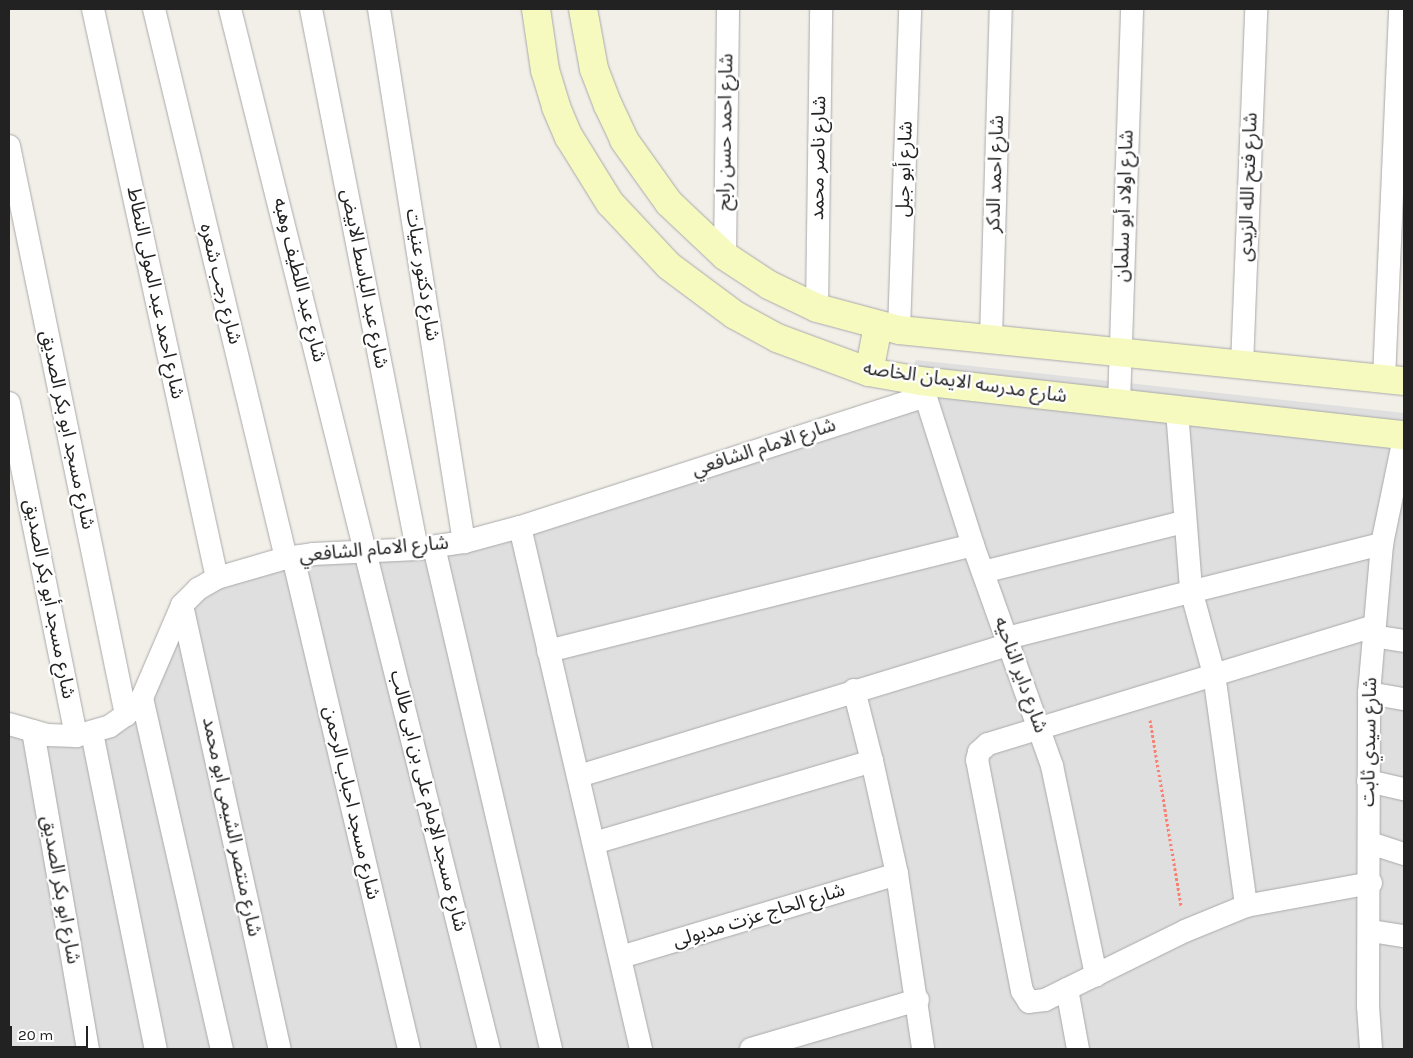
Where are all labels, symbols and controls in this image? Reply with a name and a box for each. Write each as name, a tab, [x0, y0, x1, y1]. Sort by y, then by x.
street label: شارع احمد حسن رابح	[713, 53, 739, 211]
street label: شارع ناصر محمد	[807, 96, 831, 220]
street label: شارع فتح الله الزيدى	[1235, 112, 1263, 262]
street label: شارع احمد الدكر	[983, 115, 1009, 233]
street label: شارع أبو جبل	[892, 121, 918, 217]
street label: شارع اولاد أبو سلمان	[1111, 129, 1139, 283]
street label: شارع احمد عبد المولى النطاط	[121, 185, 189, 401]
street label: شارع عبد الباسط الابيض	[335, 187, 393, 371]
street label: شارع عبد اللطيف وهبه	[268, 195, 330, 365]
street label: شارع دكتور عنيات	[400, 207, 444, 343]
street label: شارع رجب شعره	[194, 221, 246, 347]
street label: شارع مسجد ابو بكر الصديق	[35, 328, 99, 532]
street label: شارع مدرسه الايمان الخاصه	[862, 357, 1068, 409]
street label: شارع الامام الشافعي	[689, 414, 839, 482]
street label: شارع مسجد أبو بكر الصديق	[18, 497, 80, 701]
street label: شارع الامام الشافعي	[298, 532, 450, 568]
street label: شارع داير الناحيه	[988, 614, 1052, 736]
street label: شارع مسجد الإمام على بن ابى طالب	[384, 668, 472, 934]
street label: شارع سيدي ثابت	[1357, 677, 1383, 807]
street label: شارع مسجد احباب الرحمن	[318, 704, 384, 902]
street label: شارع منتصر الشيمى ابو محمد	[197, 715, 265, 939]
street label: شارع ابو بكر الصديق	[36, 814, 84, 966]
street label: شارع الحاج عزت مدبولى	[670, 879, 848, 953]
scale bar	[12, 1016, 90, 1048]
text: 20 m	[18, 1026, 53, 1044]

